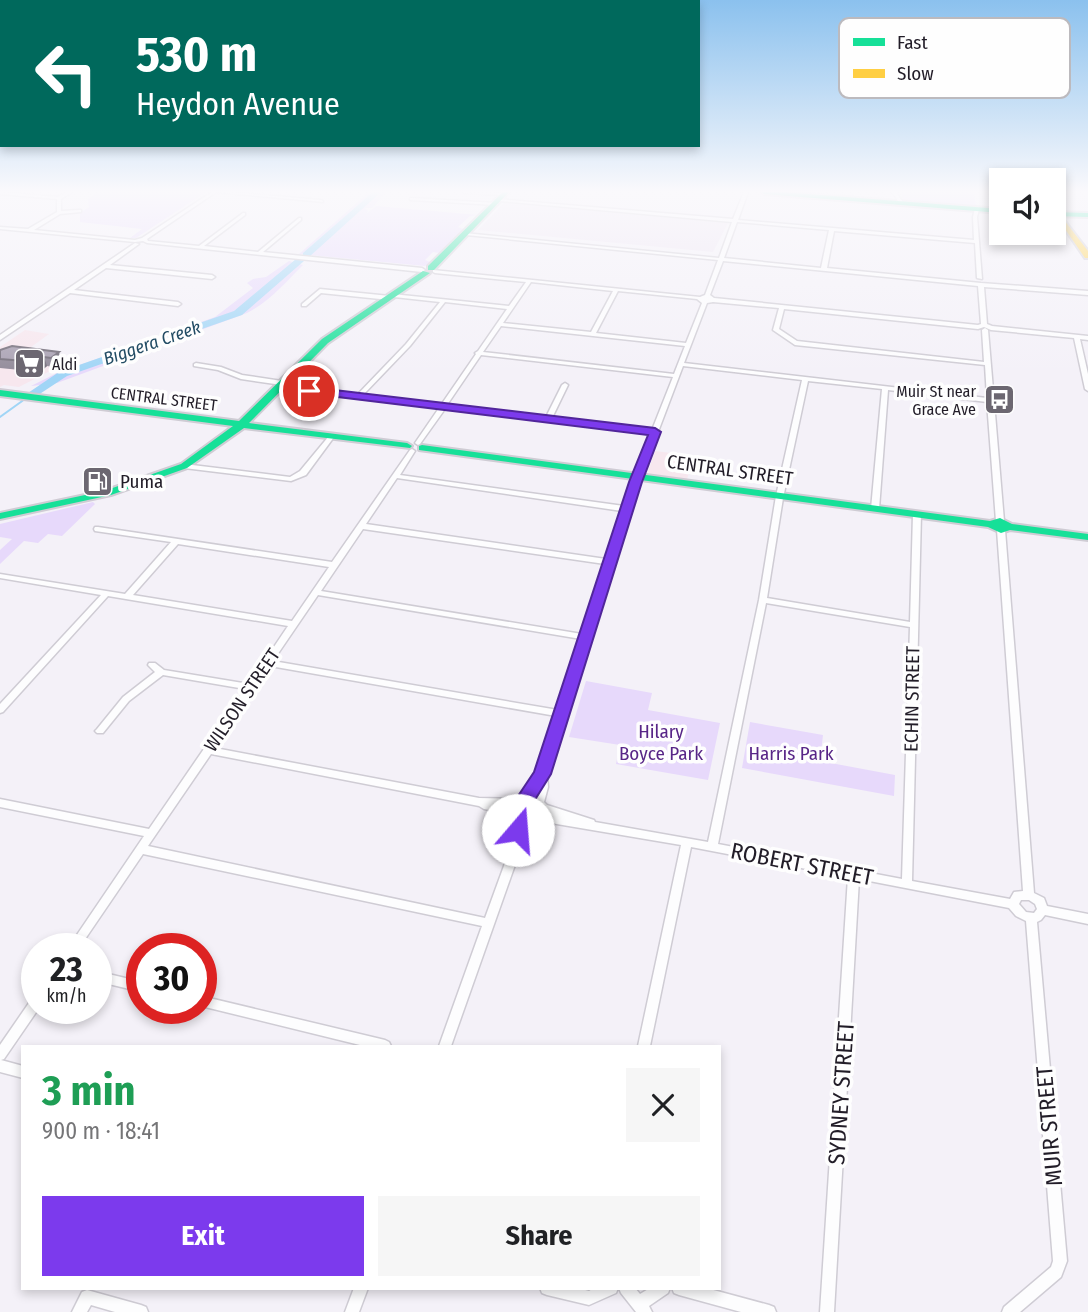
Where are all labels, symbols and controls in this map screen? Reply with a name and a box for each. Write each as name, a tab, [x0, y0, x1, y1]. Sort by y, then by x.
legend	[839, 18, 1070, 98]
text: 530 m	[136, 25, 257, 84]
icon: left	[21, 28, 112, 119]
text: Fast	[897, 31, 928, 54]
text: Slow	[897, 62, 934, 85]
text: Heydon Avenue	[136, 85, 340, 123]
map controls	[989, 168, 1066, 245]
button: sound	[989, 168, 1066, 245]
water label: Biggera Creek	[100, 316, 204, 370]
supermarket icon: Aldi	[12, 347, 46, 381]
place label: Aldi	[52, 355, 77, 374]
pin	[279, 361, 339, 421]
icon: arrive	[290, 372, 328, 410]
place label: Muir St near Grace Ave	[896, 382, 976, 419]
street label: CENTRAL STREET	[110, 383, 219, 415]
bus stop icon: Muir St near Grace Ave	[982, 383, 1016, 417]
street label: CENTRAL STREET	[666, 450, 795, 490]
fuel station icon: Puma	[80, 464, 114, 498]
place label: Puma	[120, 470, 163, 493]
street label: WILSON STREET	[199, 644, 285, 756]
street label: ECHIN STREET	[900, 646, 924, 752]
park label: Hilary Boyce Park	[619, 720, 703, 765]
park label: Harris Park	[748, 742, 834, 765]
position arrow	[481, 793, 555, 867]
street label: ROBERT STREET	[728, 836, 876, 892]
speed limit sign: 30	[126, 933, 217, 1024]
text: 23	[50, 948, 83, 990]
text: km/h	[46, 985, 87, 1007]
street label: SYDNEY STREET	[822, 1020, 860, 1166]
street label: MUIR STREET	[1030, 1065, 1068, 1187]
text: 3 min	[42, 1066, 136, 1116]
button: close	[626, 1068, 700, 1142]
text: 900 m · 18:41	[42, 1117, 160, 1145]
button: Exit	[42, 1196, 364, 1276]
button: Share	[378, 1196, 700, 1276]

